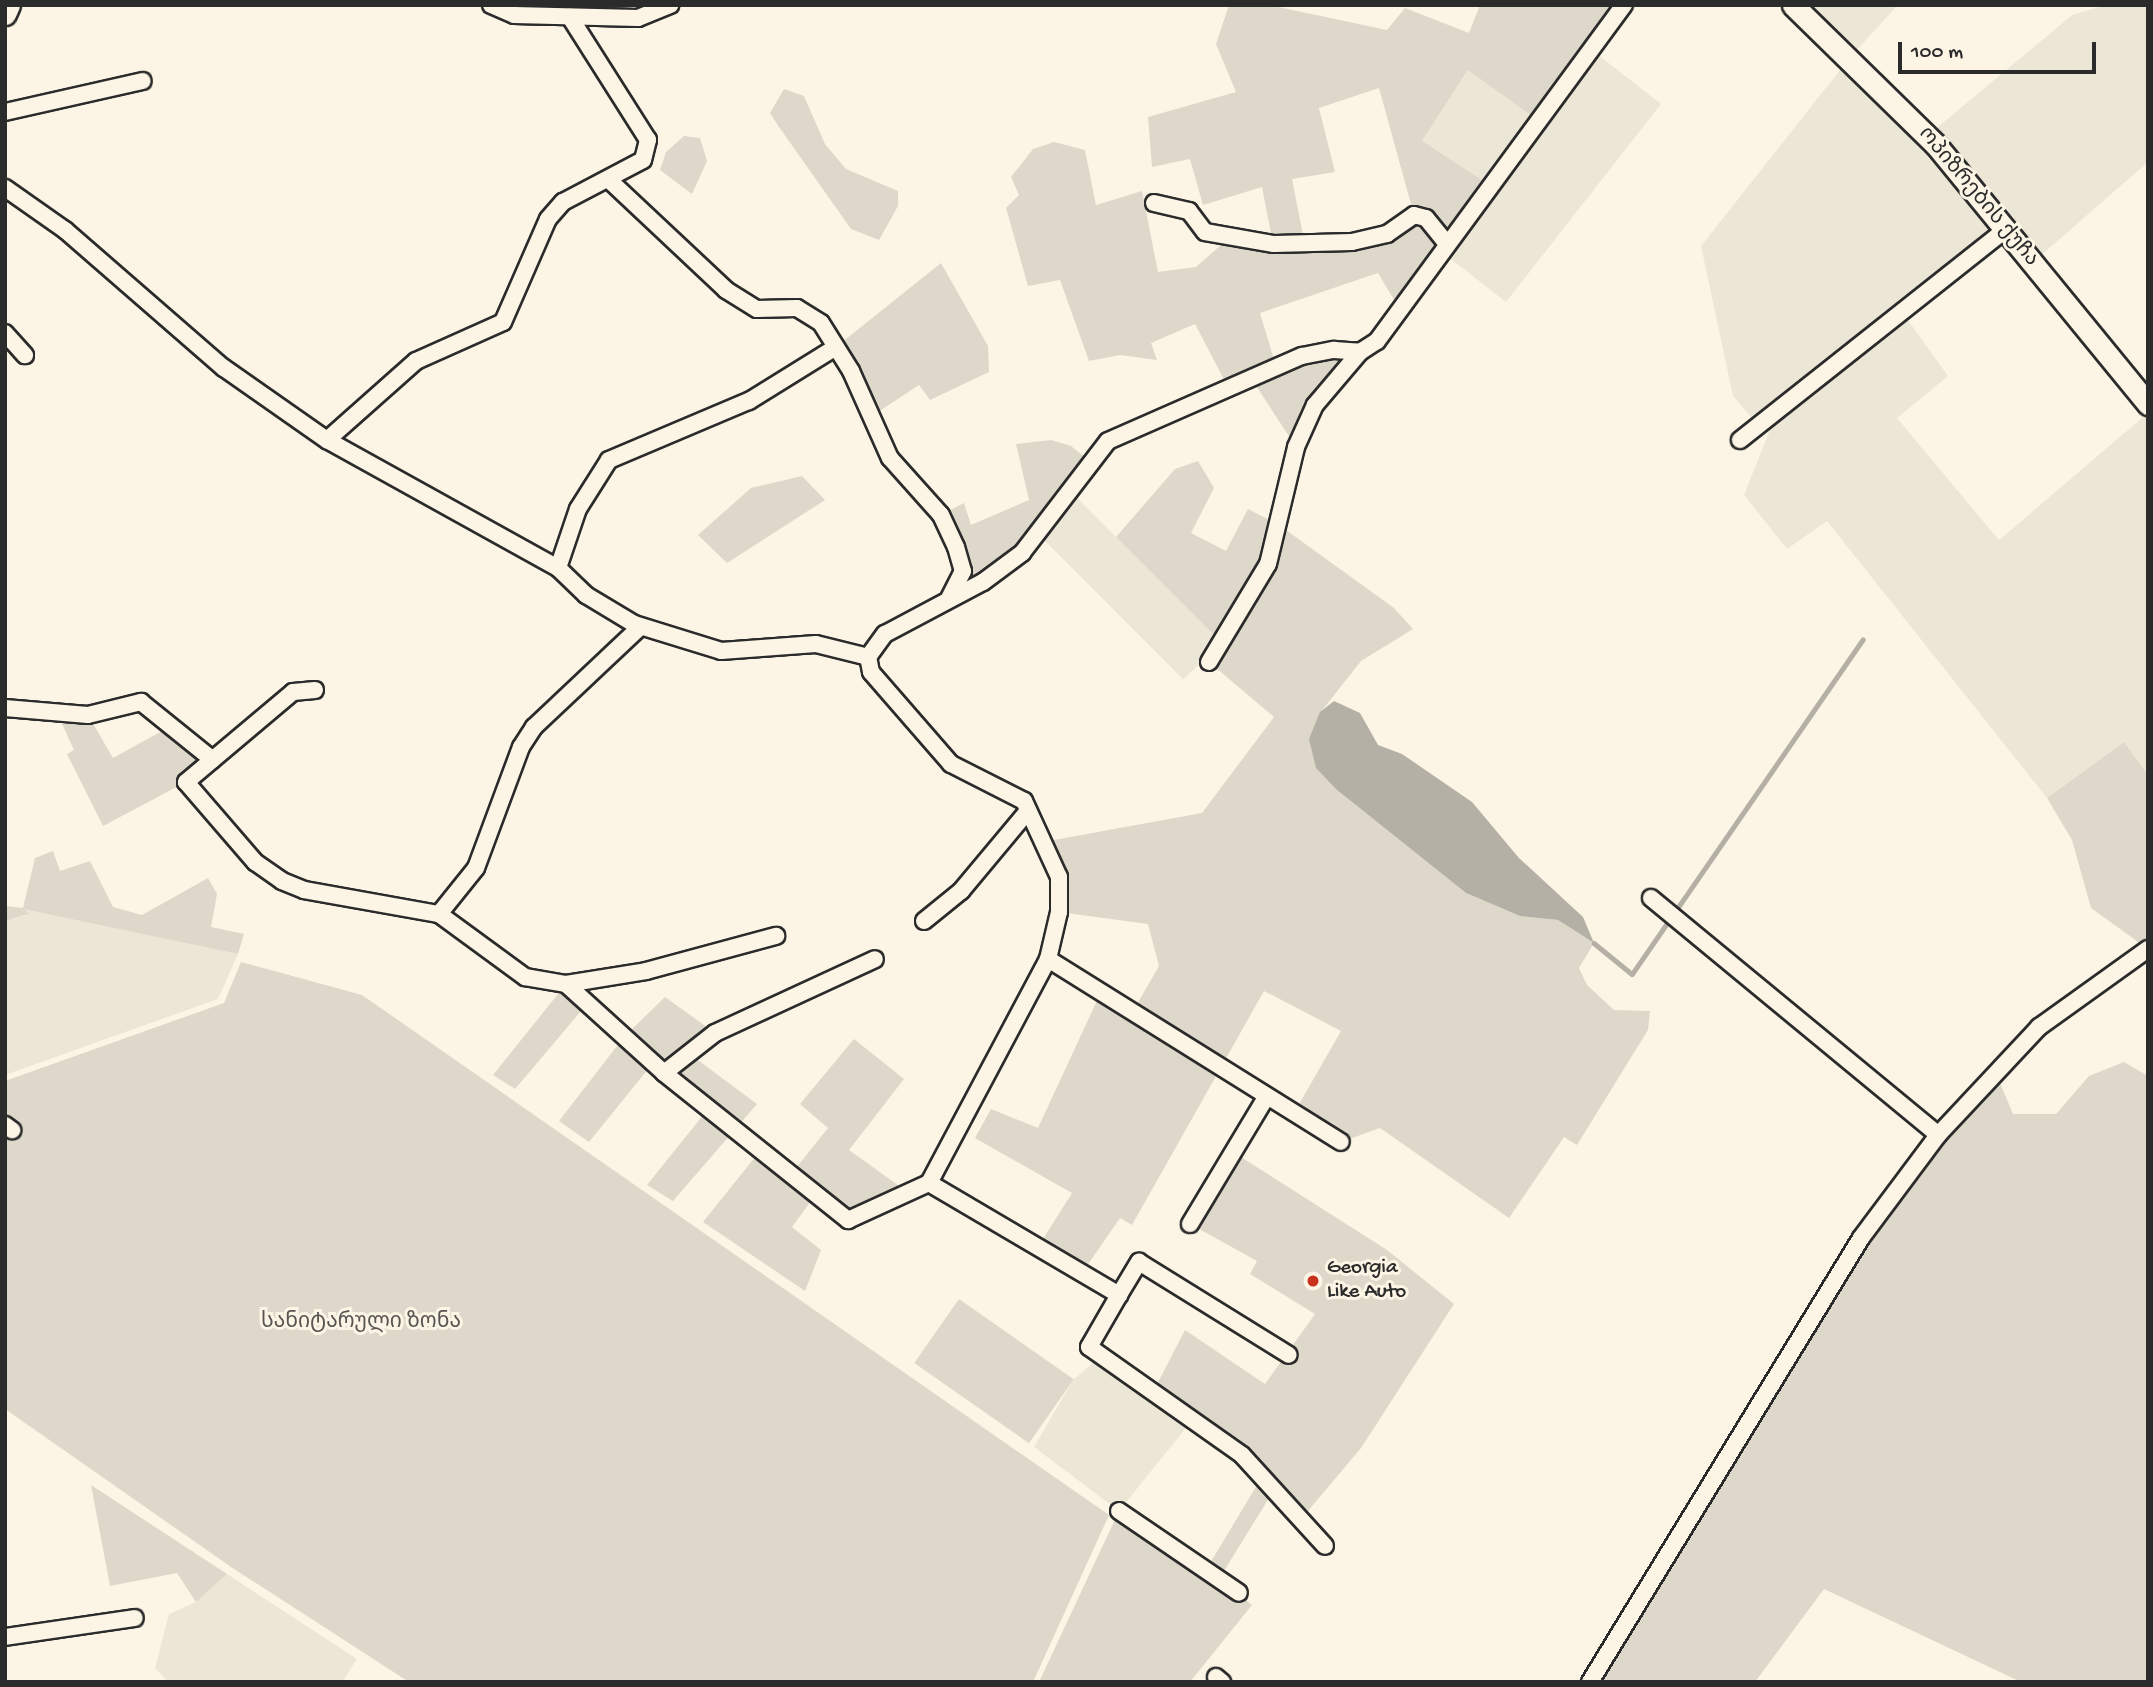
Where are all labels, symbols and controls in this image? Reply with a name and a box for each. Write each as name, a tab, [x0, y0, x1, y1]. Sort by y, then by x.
scale bar	[1901, 28, 2099, 72]
text: 100 m	[1911, 41, 1963, 66]
street label: ოპიზრების ქუჩა	[1911, 123, 2043, 273]
place label: Georgia Like Auto	[1327, 1256, 1406, 1306]
marker: Georgia Like Auto	[1305, 1273, 1321, 1289]
park label: სანიტარული ზონა	[261, 1311, 461, 1337]

